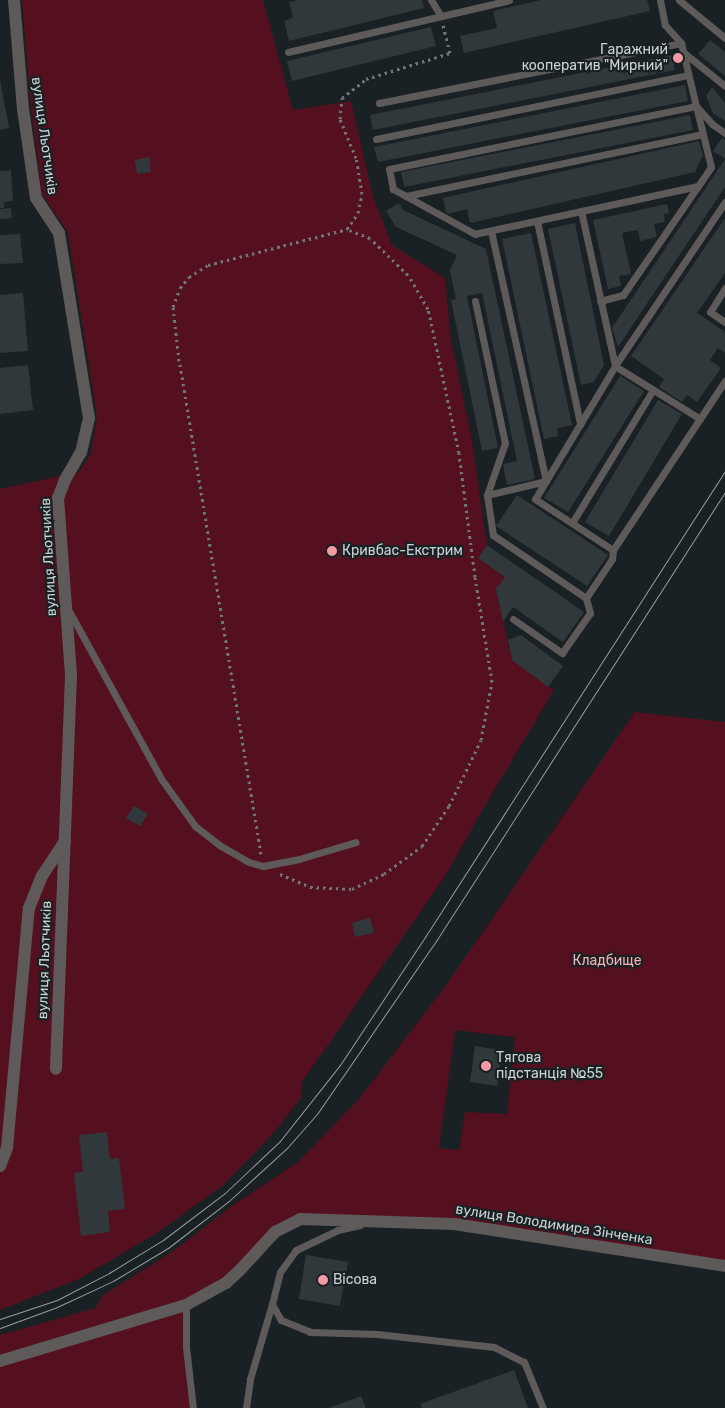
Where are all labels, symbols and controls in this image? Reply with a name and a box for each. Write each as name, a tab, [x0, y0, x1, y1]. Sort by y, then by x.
place label: Гаражний кооператив "Мирний"	[522, 42, 668, 74]
marker: Гаражний кооператив "Мирний"	[672, 52, 684, 64]
street label: вулиця Льотчиків	[27, 76, 61, 196]
street label: вулиця Льотчиків	[38, 497, 60, 617]
place label: Кривбас-Екстрим	[342, 543, 463, 559]
marker: Кривбас-Екстрим	[326, 545, 338, 557]
street label: вулиця Льотчиків	[35, 900, 55, 1020]
park label: Кладбище	[572, 953, 642, 969]
place label: Тягова підстанція №55	[496, 1050, 603, 1082]
marker: Тягова підстанція №55	[480, 1060, 492, 1072]
street label: вулиця Володимира Зінченка	[454, 1201, 654, 1249]
place label: Вісова	[333, 1272, 377, 1288]
marker: Вісова	[317, 1274, 329, 1286]

